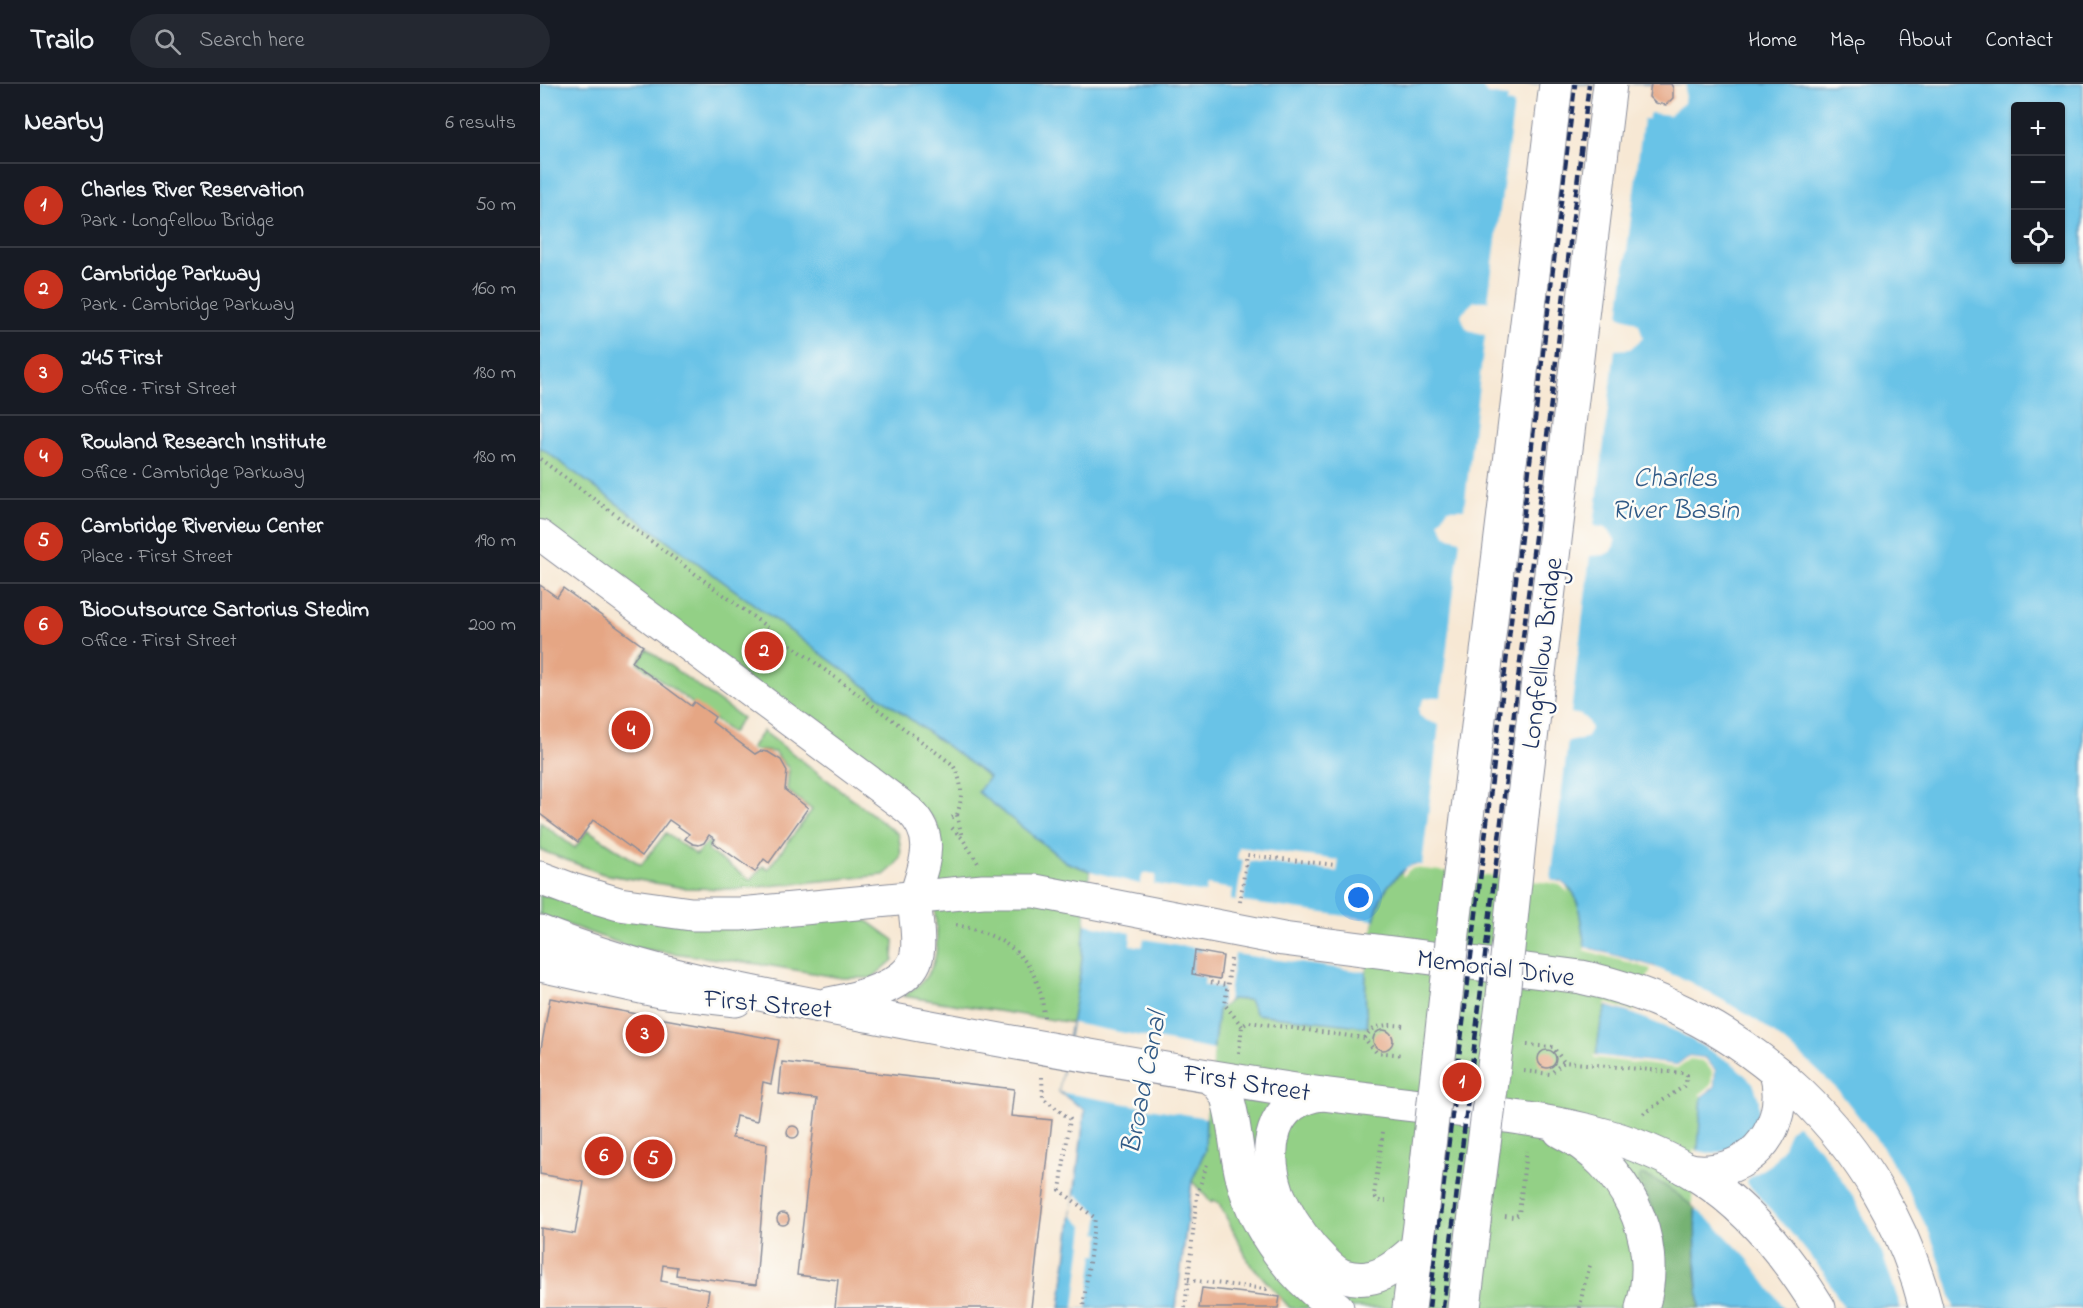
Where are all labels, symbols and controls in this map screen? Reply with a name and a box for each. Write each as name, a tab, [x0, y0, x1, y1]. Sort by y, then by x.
search box	[130, 14, 550, 68]
text: Trailo	[30, 21, 94, 62]
icon: search	[151, 25, 184, 58]
text: Search here	[199, 25, 305, 57]
text: Home	[1748, 26, 1797, 56]
text: Map	[1830, 26, 1865, 56]
text: About	[1898, 26, 1952, 56]
text: Contact	[1985, 26, 2053, 56]
map controls	[2011, 102, 2065, 264]
button: +	[2011, 102, 2065, 156]
text: Nearby	[24, 104, 103, 142]
text: 6 results	[445, 109, 516, 138]
button: −	[2011, 156, 2065, 210]
text: Charles River Reservation	[81, 175, 304, 207]
text: 1	[40, 191, 47, 220]
text: 50 m	[475, 191, 516, 220]
text: Park · Longfellow Bridge	[81, 207, 274, 236]
button: locate	[2011, 210, 2065, 264]
text: Cambridge Parkway	[81, 259, 260, 291]
text: 2	[39, 275, 48, 304]
text: 160 m	[472, 275, 516, 304]
text: Park · Cambridge Parkway	[81, 291, 294, 320]
text: 245 First	[81, 343, 163, 375]
text: 3	[39, 359, 48, 388]
text: 180 m	[473, 359, 516, 388]
text: Office · First Street	[81, 375, 237, 404]
text: Rowland Research Institute	[81, 427, 326, 459]
text: 4	[39, 443, 48, 472]
text: 180 m	[473, 443, 516, 472]
text: Office · Cambridge Parkway	[81, 459, 305, 488]
water label: Charles River Basin	[1611, 459, 1740, 532]
text: Cambridge Riverview Center	[81, 511, 323, 543]
text: 5	[38, 527, 49, 556]
text: 190 m	[474, 527, 516, 556]
text: Place · First Street	[81, 543, 233, 572]
street label: Longfellow Bridge	[1512, 554, 1575, 751]
text: BioOutsource Sartorius Stedim	[81, 595, 369, 627]
text: 6	[39, 611, 48, 640]
text: 200 m	[468, 611, 516, 640]
text: Office · First Street	[81, 627, 237, 656]
pin: 2	[744, 628, 784, 674]
pin: 4	[612, 708, 650, 752]
your location	[1344, 883, 1373, 912]
street label: Memorial Drive	[1414, 940, 1578, 999]
street label: First Street	[701, 980, 833, 1031]
water label: Broad Canal	[1112, 1006, 1180, 1158]
pin: 3	[626, 1012, 664, 1056]
street label: First Street	[1179, 1055, 1313, 1114]
pin: 1	[1442, 1060, 1482, 1104]
pin: 6	[584, 1134, 624, 1178]
pin: 5	[634, 1136, 672, 1182]

